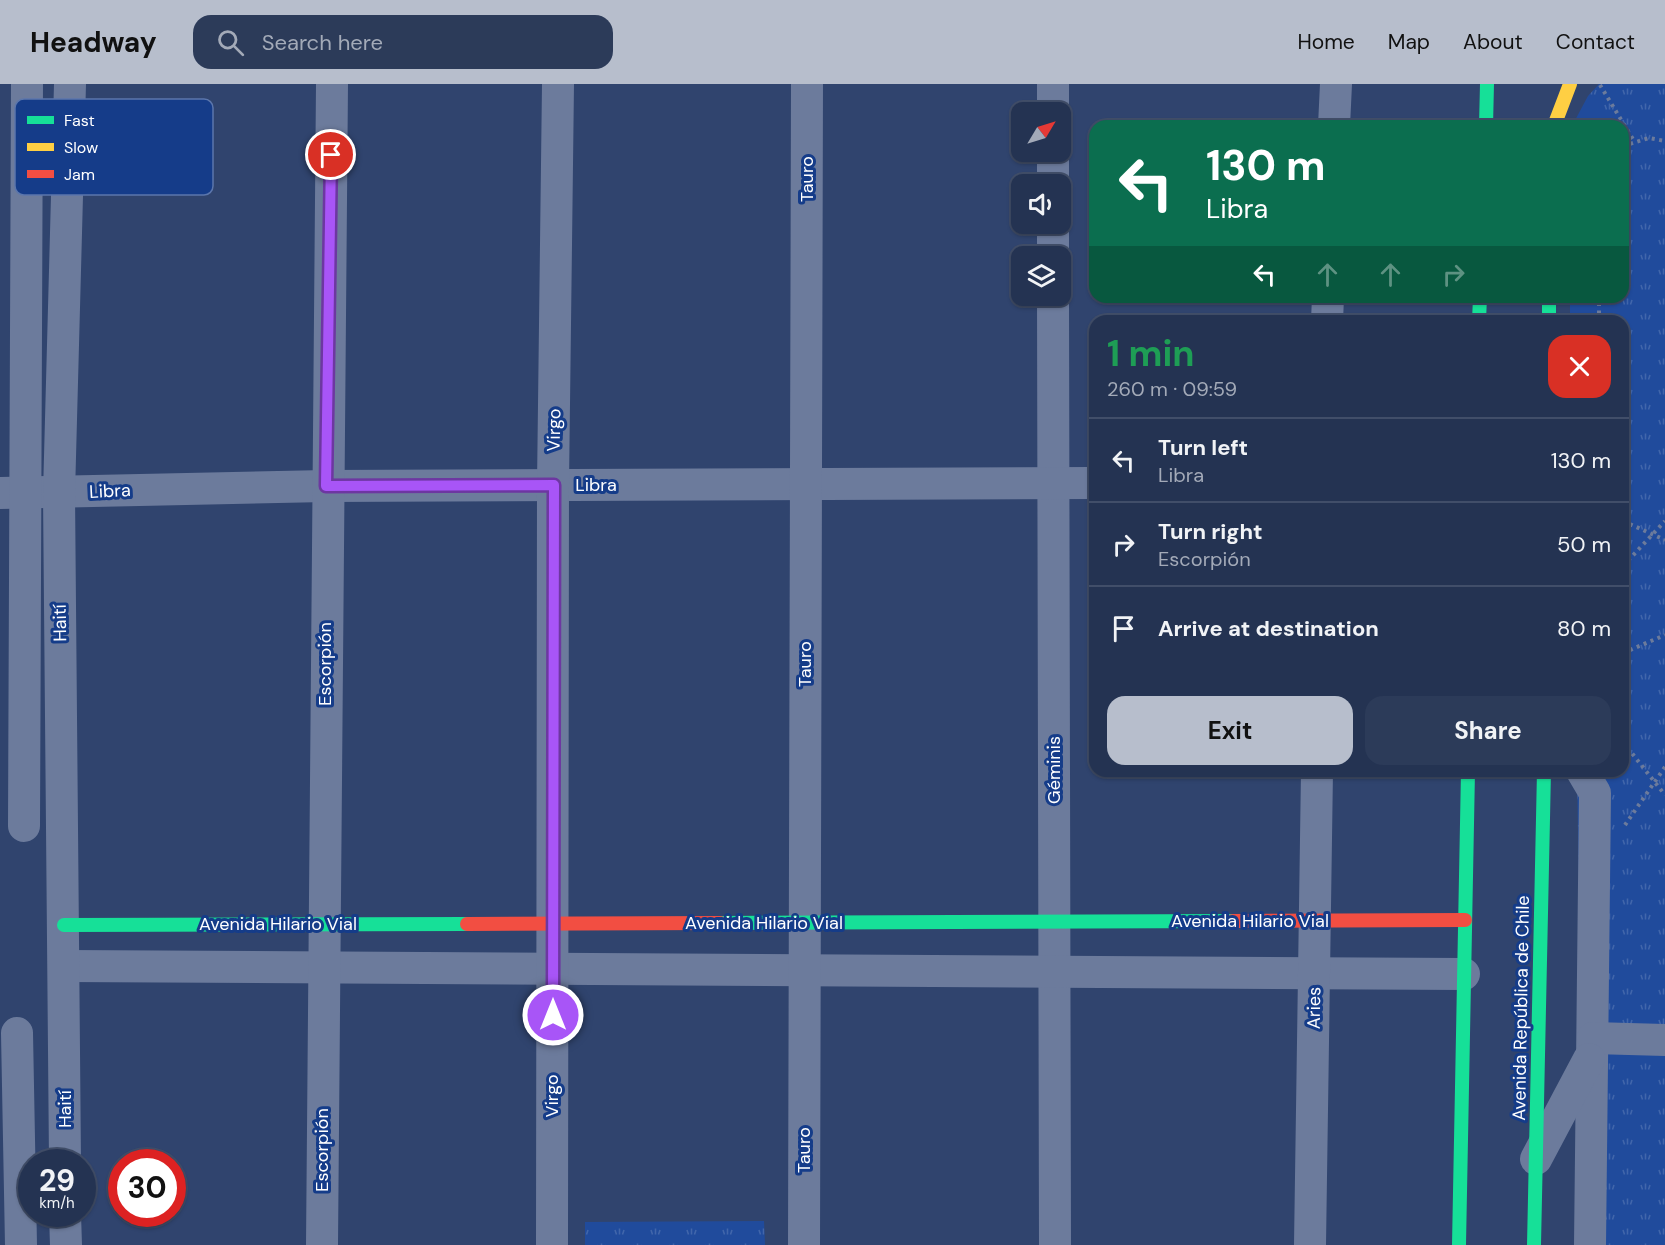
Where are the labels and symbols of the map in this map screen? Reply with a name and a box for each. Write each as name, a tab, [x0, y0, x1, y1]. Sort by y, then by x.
legend	[15, 99, 213, 195]
north arrow	[1011, 102, 1071, 162]
text: Fast	[64, 110, 95, 131]
pin	[305, 129, 356, 180]
text: Slow	[64, 137, 98, 158]
street label: Tauro	[795, 156, 819, 202]
text: Jam	[64, 164, 95, 185]
street label: Virgo	[542, 408, 566, 452]
street label: Libra	[575, 473, 617, 497]
street label: Libra	[89, 478, 131, 504]
street label: Haití	[48, 604, 72, 642]
street label: Escorpión	[313, 622, 337, 706]
street label: Tauro	[793, 641, 817, 687]
street label: Géminis	[1042, 736, 1066, 804]
street label: Avenida República de Chile	[1507, 895, 1535, 1121]
street label: Avenida Hilario Vial	[1171, 909, 1329, 933]
street label: Avenida Hilario Vial	[685, 911, 843, 935]
street label: Avenida Hilario Vial	[199, 912, 357, 936]
position arrow	[521, 983, 585, 1047]
street label: Aries	[1302, 987, 1326, 1029]
street label: Virgo	[540, 1074, 564, 1118]
street label: Haití	[53, 1090, 77, 1128]
street label: Escorpión	[310, 1108, 334, 1192]
street label: Tauro	[792, 1127, 816, 1173]
speed limit sign: 30	[108, 1149, 186, 1227]

